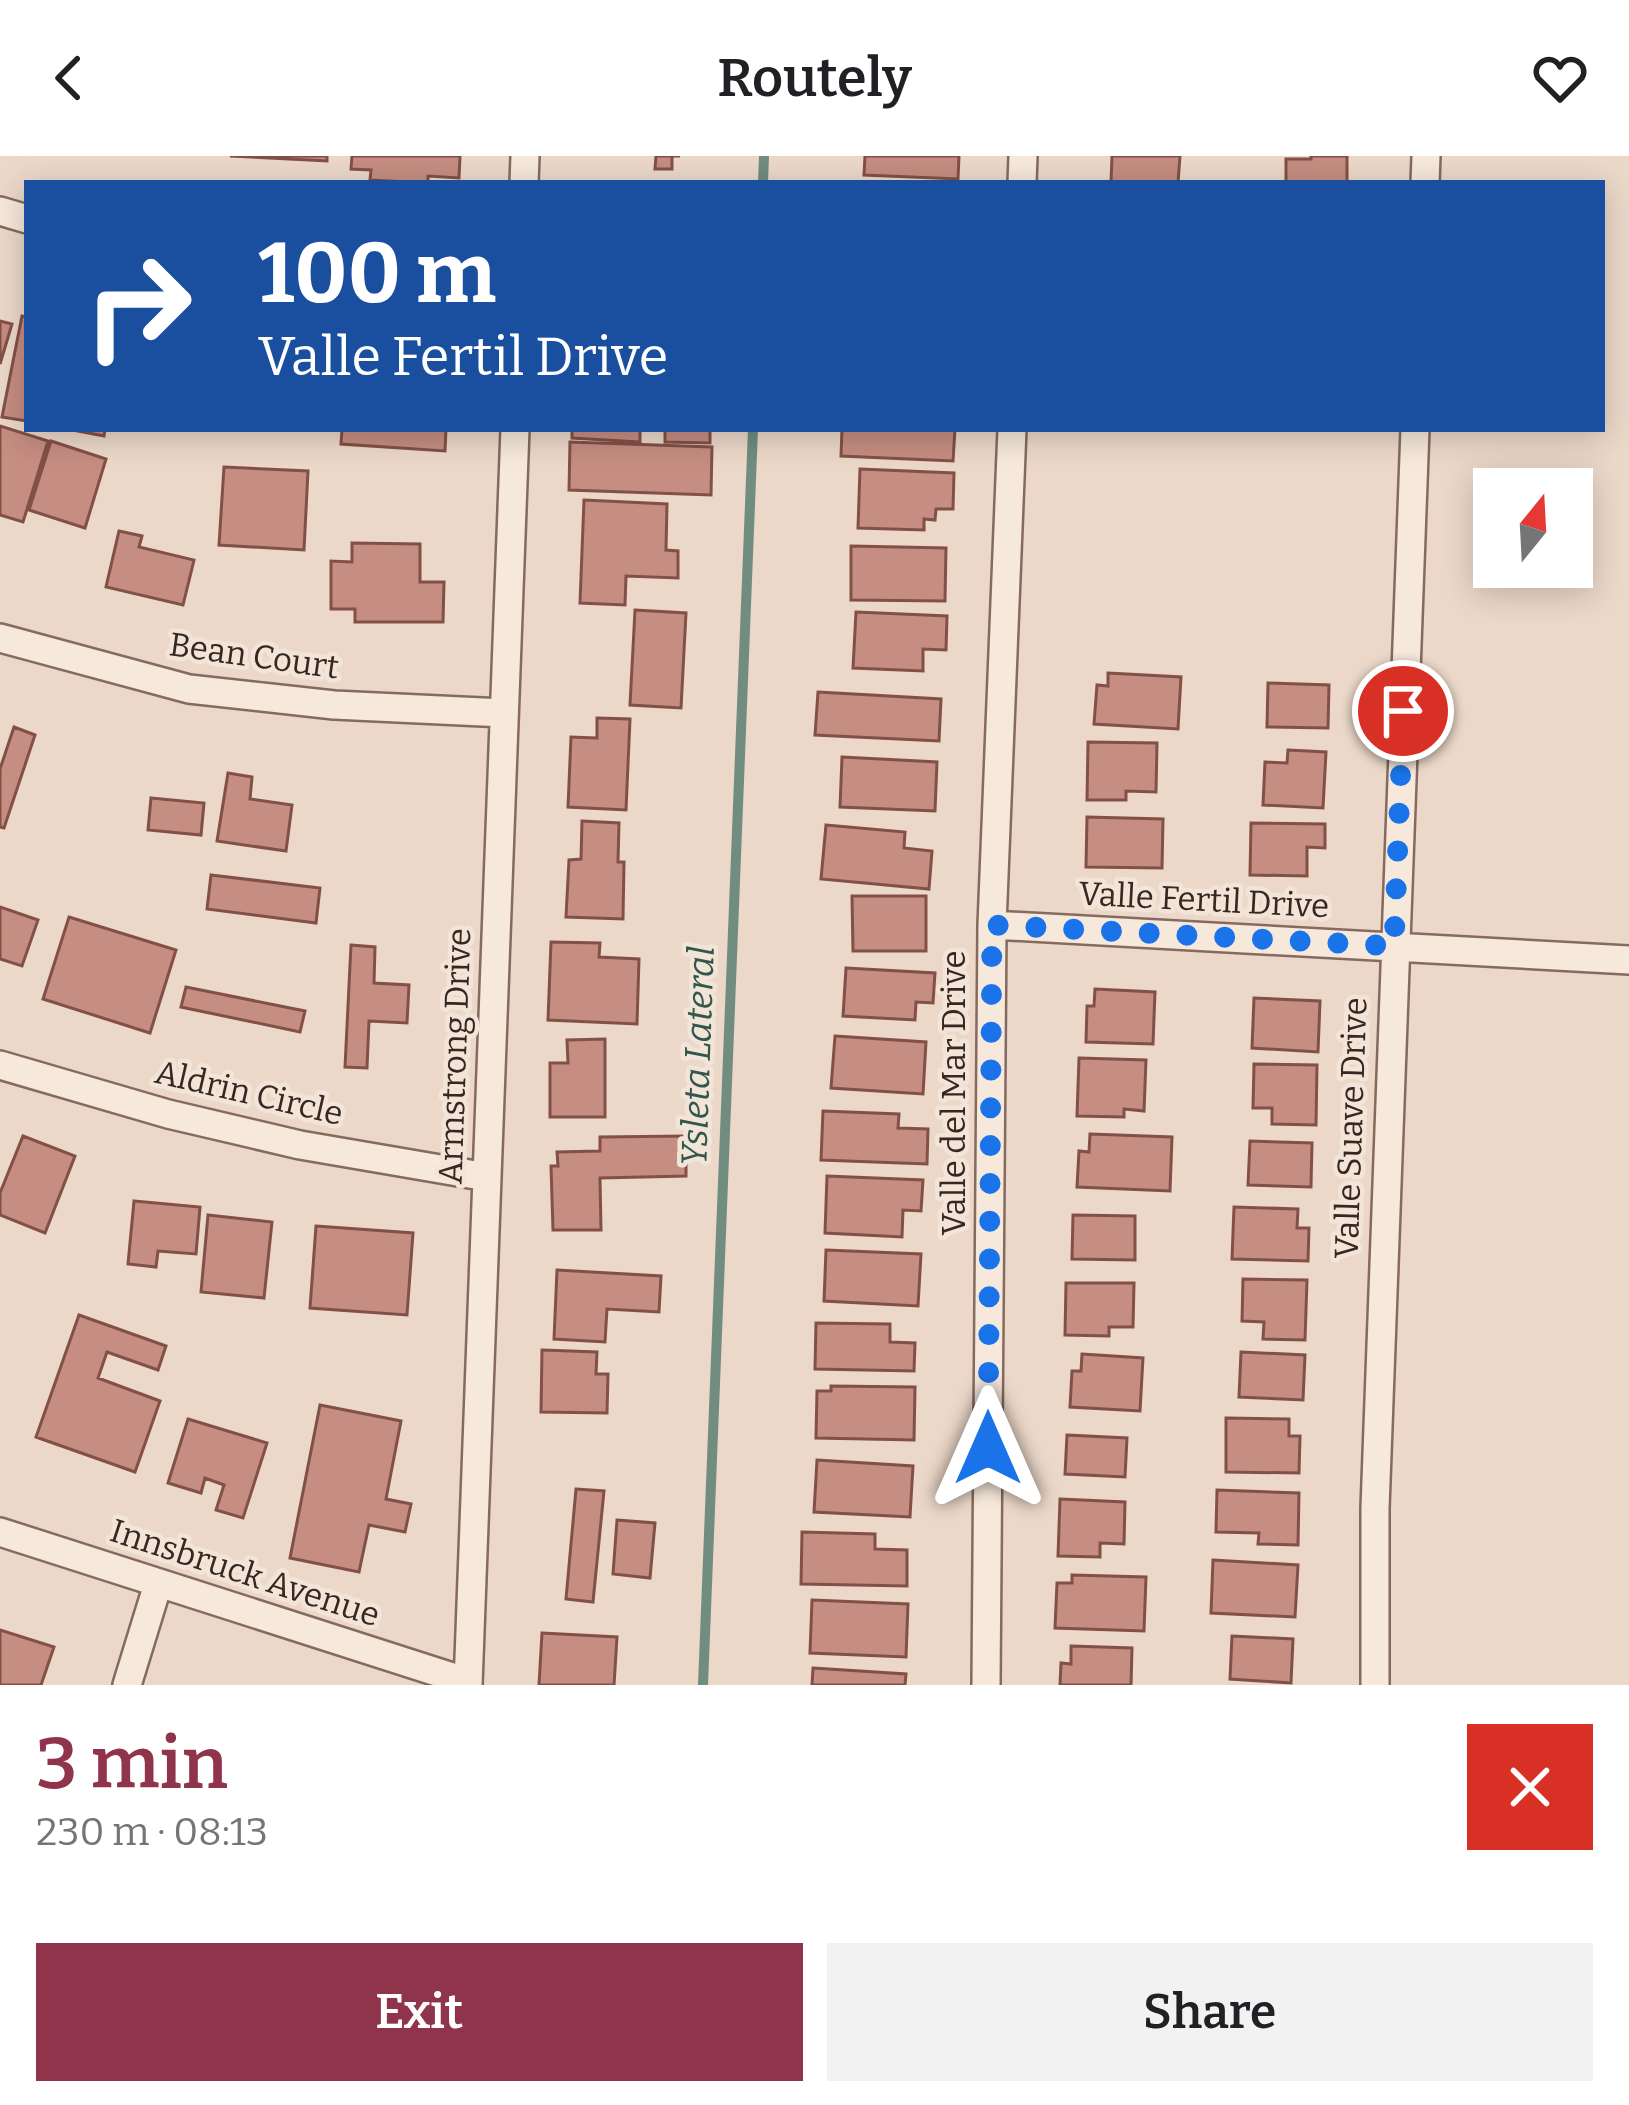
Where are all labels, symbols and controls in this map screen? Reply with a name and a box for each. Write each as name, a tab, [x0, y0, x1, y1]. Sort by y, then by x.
icon: back	[36, 45, 102, 111]
icon: heart	[1527, 45, 1593, 111]
text: Routely	[717, 46, 912, 110]
text: 100 m	[258, 223, 496, 324]
icon: right	[60, 228, 216, 384]
text: Valle Fertil Drive	[258, 325, 668, 389]
north arrow	[1473, 468, 1593, 588]
map controls	[1473, 468, 1593, 588]
street label: Bean Court	[167, 624, 341, 688]
pin	[1352, 660, 1454, 762]
icon: arrive	[1370, 678, 1436, 744]
street label: Valle Fertil Drive	[1078, 873, 1330, 927]
street label: Armstrong Drive	[431, 927, 479, 1185]
water label: Ysleta Lateral	[672, 945, 724, 1167]
street label: Valle del Mar Drive	[934, 951, 974, 1235]
street label: Valle Suave Drive	[1326, 997, 1376, 1259]
street label: Aldrin Circle	[151, 1052, 347, 1134]
position arrow	[925, 1385, 1051, 1511]
street label: Innsbruck Avenue	[105, 1511, 385, 1635]
text: 3 min	[36, 1721, 228, 1807]
button: close	[1467, 1724, 1593, 1850]
text: 230 m · 08:13	[36, 1809, 268, 1855]
button: Exit	[36, 1943, 803, 2081]
button: Share	[827, 1943, 1593, 2081]

